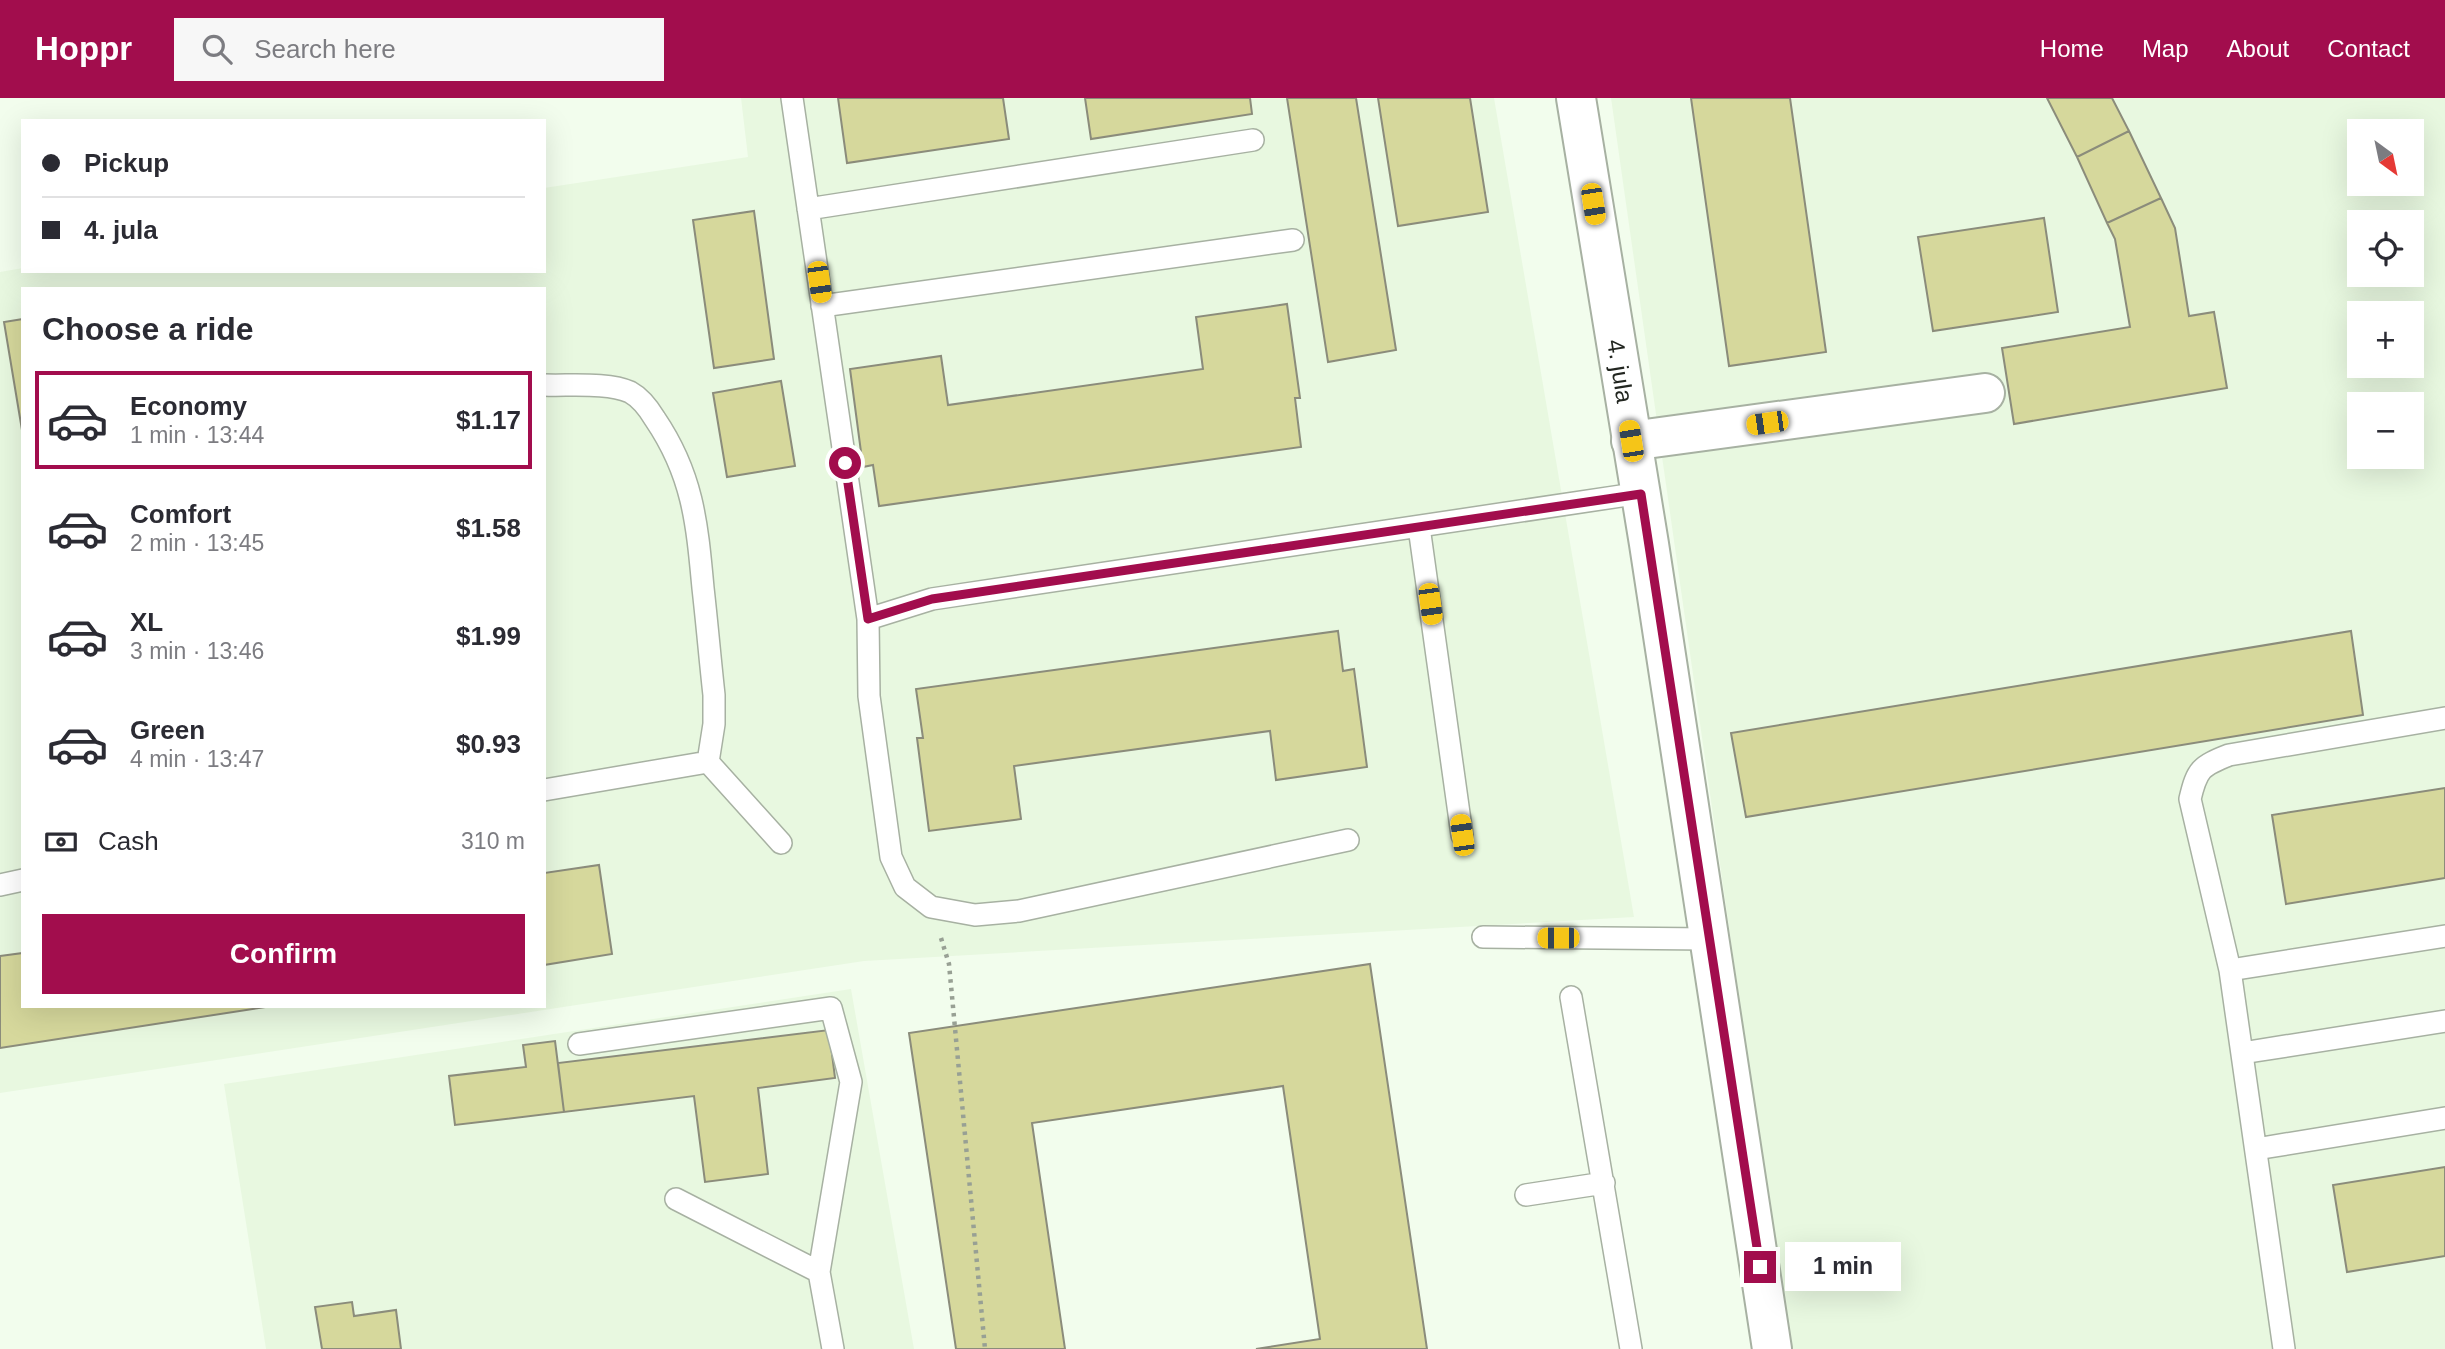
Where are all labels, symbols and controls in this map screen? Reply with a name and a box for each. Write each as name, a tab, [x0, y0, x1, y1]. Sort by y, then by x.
search box	[174, 18, 664, 81]
text: Hoppr	[35, 30, 132, 67]
icon: search	[198, 30, 236, 68]
text: Search here	[254, 34, 396, 64]
text: Home	[2040, 35, 2104, 62]
text: Map	[2142, 35, 2189, 62]
text: About	[2227, 35, 2289, 62]
text: Contact	[2327, 35, 2410, 62]
north arrow	[2347, 119, 2424, 196]
map controls	[2347, 119, 2424, 469]
text: Pickup	[84, 148, 169, 178]
car	[1580, 182, 1607, 226]
button: locate	[2347, 210, 2424, 287]
text: 4. jula	[84, 215, 158, 245]
car	[806, 260, 833, 304]
button: +	[2347, 301, 2424, 378]
text: Choose a ride	[42, 311, 254, 347]
street label: 4. jula	[1602, 337, 1639, 405]
icon: car	[46, 389, 109, 452]
text: Economy	[130, 391, 247, 421]
button: −	[2347, 392, 2424, 469]
text: $1.17	[456, 405, 521, 435]
car	[1745, 410, 1790, 436]
car	[1618, 419, 1645, 463]
text: 1 min · 13:44	[130, 422, 264, 448]
route start	[829, 447, 861, 479]
icon: car	[46, 497, 109, 560]
text: Comfort	[130, 499, 231, 529]
text: $1.58	[456, 513, 521, 543]
text: 2 min · 13:45	[130, 530, 264, 556]
car	[1417, 582, 1444, 626]
icon: car	[46, 605, 109, 668]
text: XL	[130, 607, 163, 637]
text: $1.99	[456, 621, 521, 651]
text: 3 min · 13:46	[130, 638, 264, 664]
icon: car	[46, 713, 109, 776]
text: Green	[130, 715, 205, 745]
text: $0.93	[456, 729, 521, 759]
text: 4 min · 13:47	[130, 746, 264, 772]
car	[1449, 813, 1476, 857]
icon: cash	[42, 823, 80, 861]
text: Cash	[98, 826, 159, 856]
text: 310 m	[461, 828, 525, 854]
button: Confirm	[42, 914, 525, 994]
car	[1538, 928, 1580, 949]
callout: 1 min	[1784, 1242, 1900, 1292]
route end	[1744, 1251, 1776, 1283]
text: 1 min	[1813, 1253, 1873, 1279]

